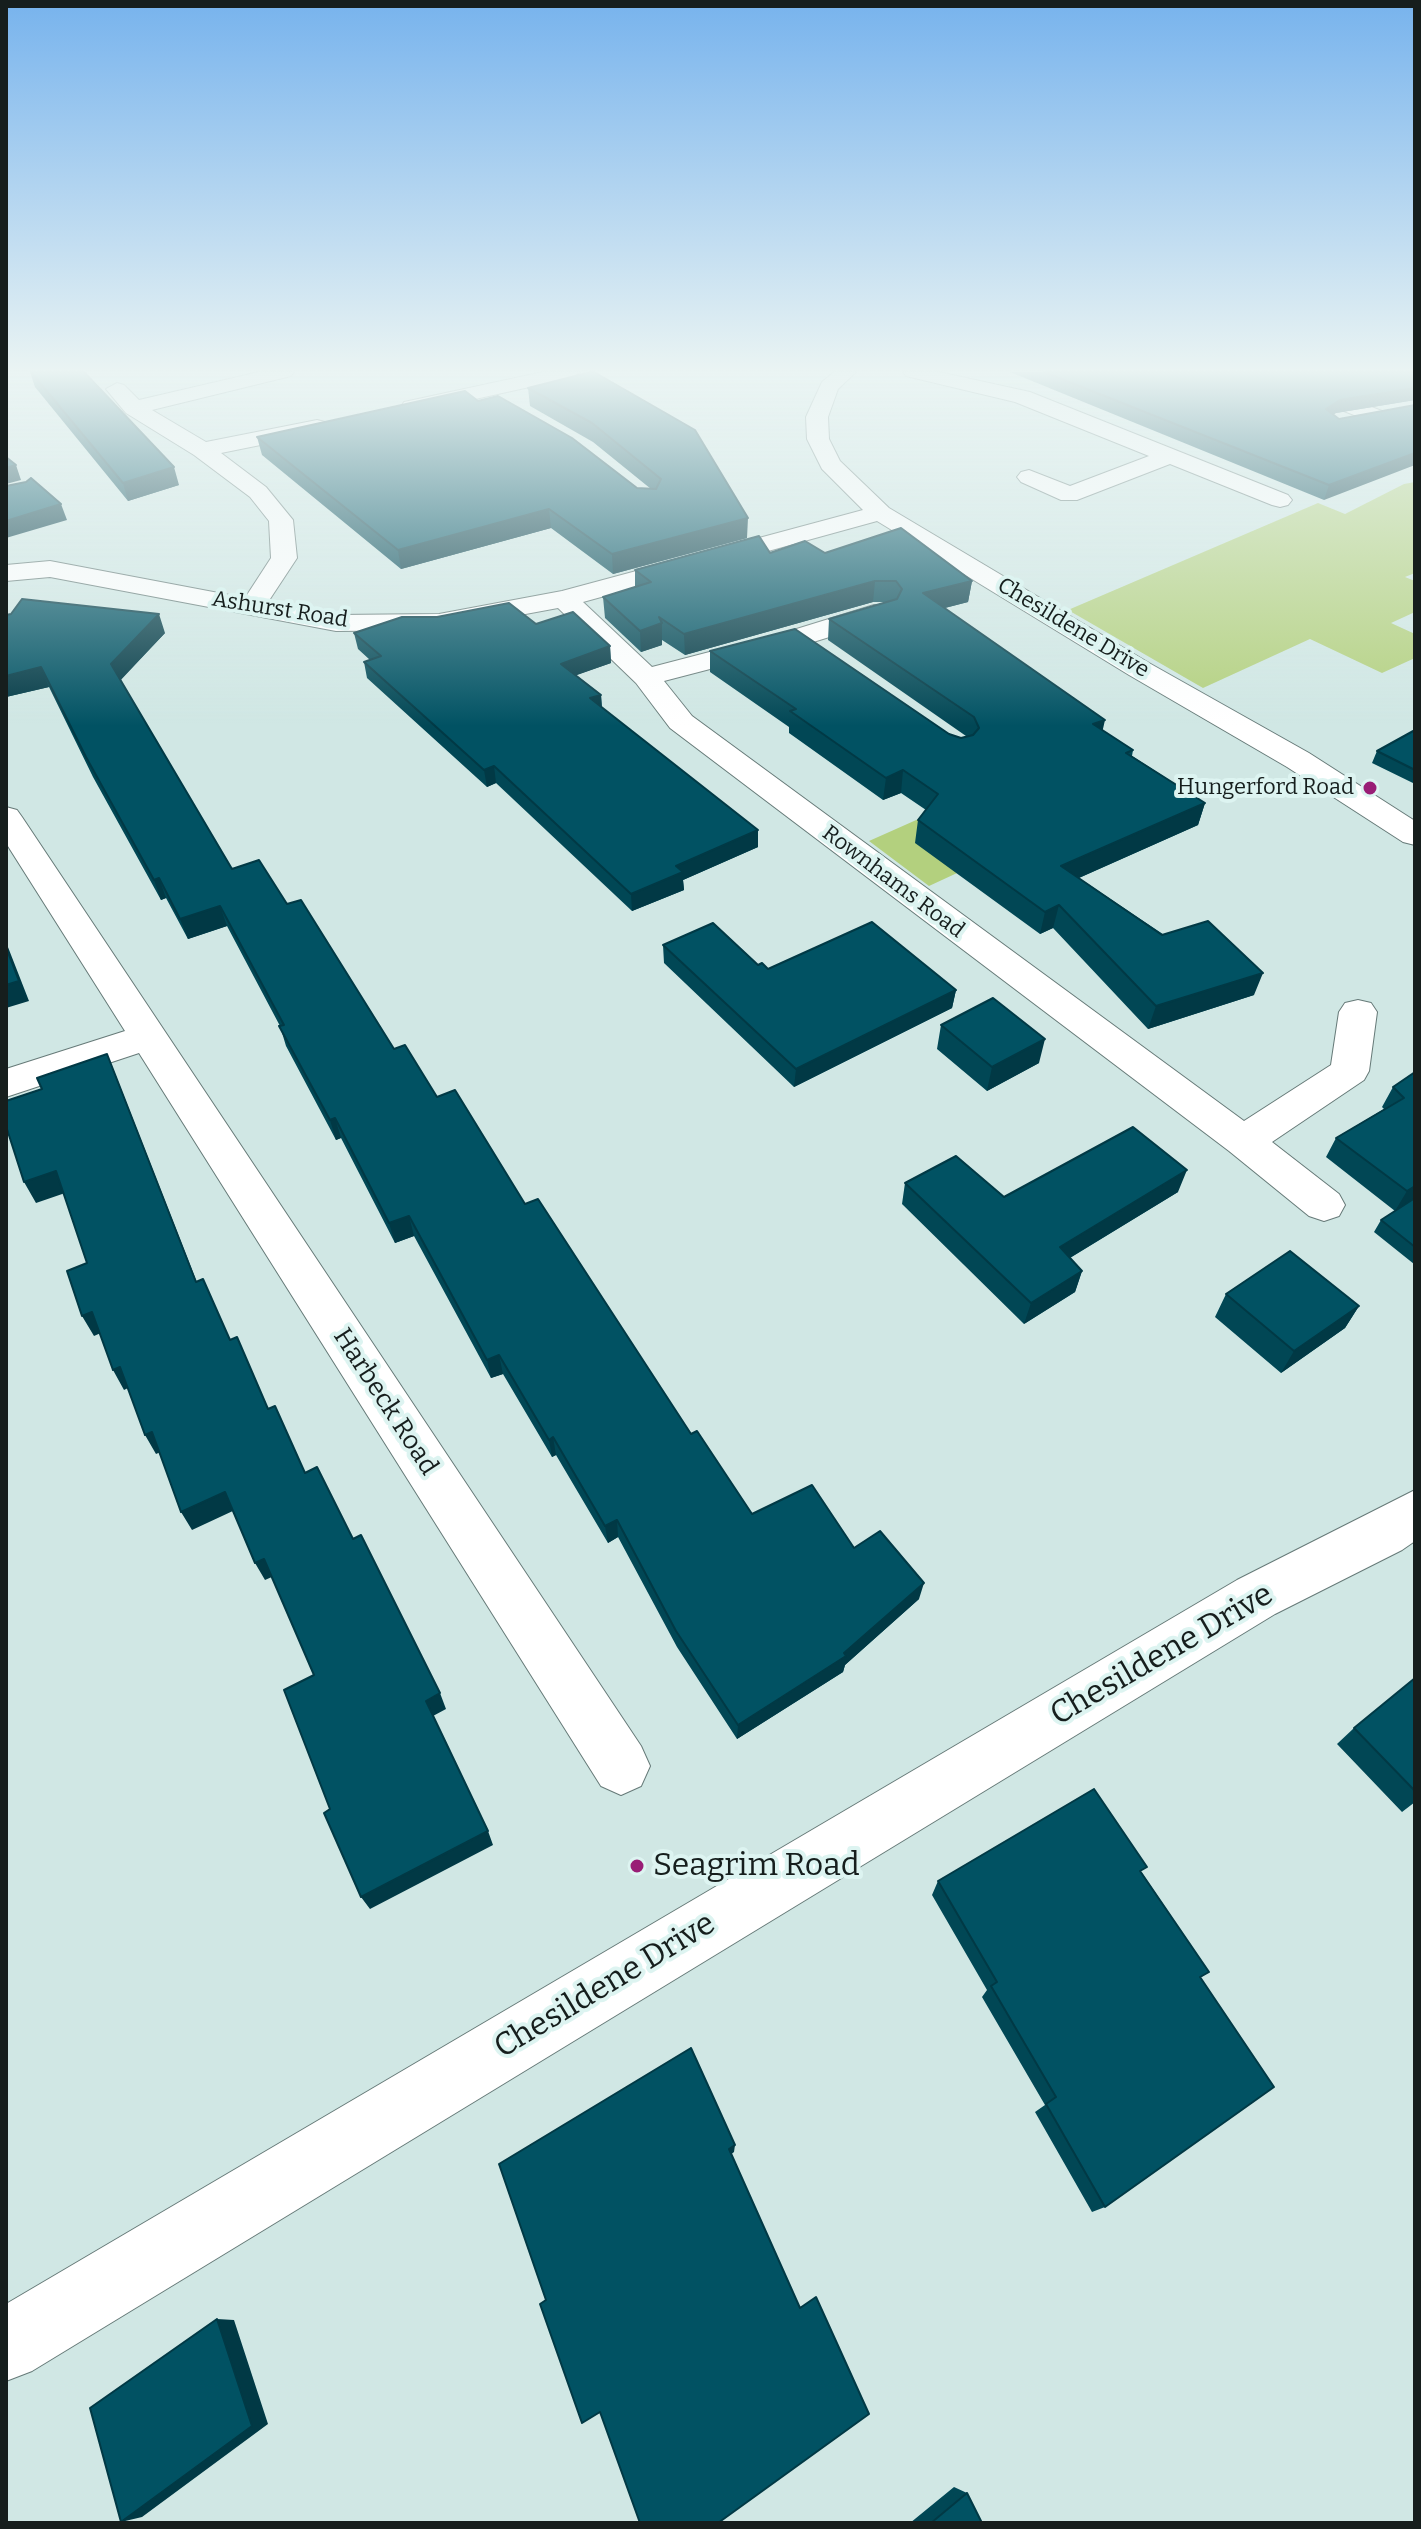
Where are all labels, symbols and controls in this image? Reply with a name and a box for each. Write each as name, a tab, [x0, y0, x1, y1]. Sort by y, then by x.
street label: Chesildene Drive	[992, 572, 1154, 684]
street label: Ashurst Road	[210, 586, 350, 634]
place label: Hungerford Road	[1177, 775, 1354, 801]
marker: Hungerford Road	[1361, 779, 1379, 797]
street label: Rownhams Road	[817, 820, 969, 944]
street label: Harbeck Road	[326, 1323, 444, 1481]
street label: Chesildene Drive	[1044, 1576, 1280, 1734]
place label: Seagrim Road	[653, 1847, 860, 1885]
marker: Seagrim Road	[628, 1857, 646, 1875]
street label: Chesildene Drive	[488, 1905, 722, 2067]

